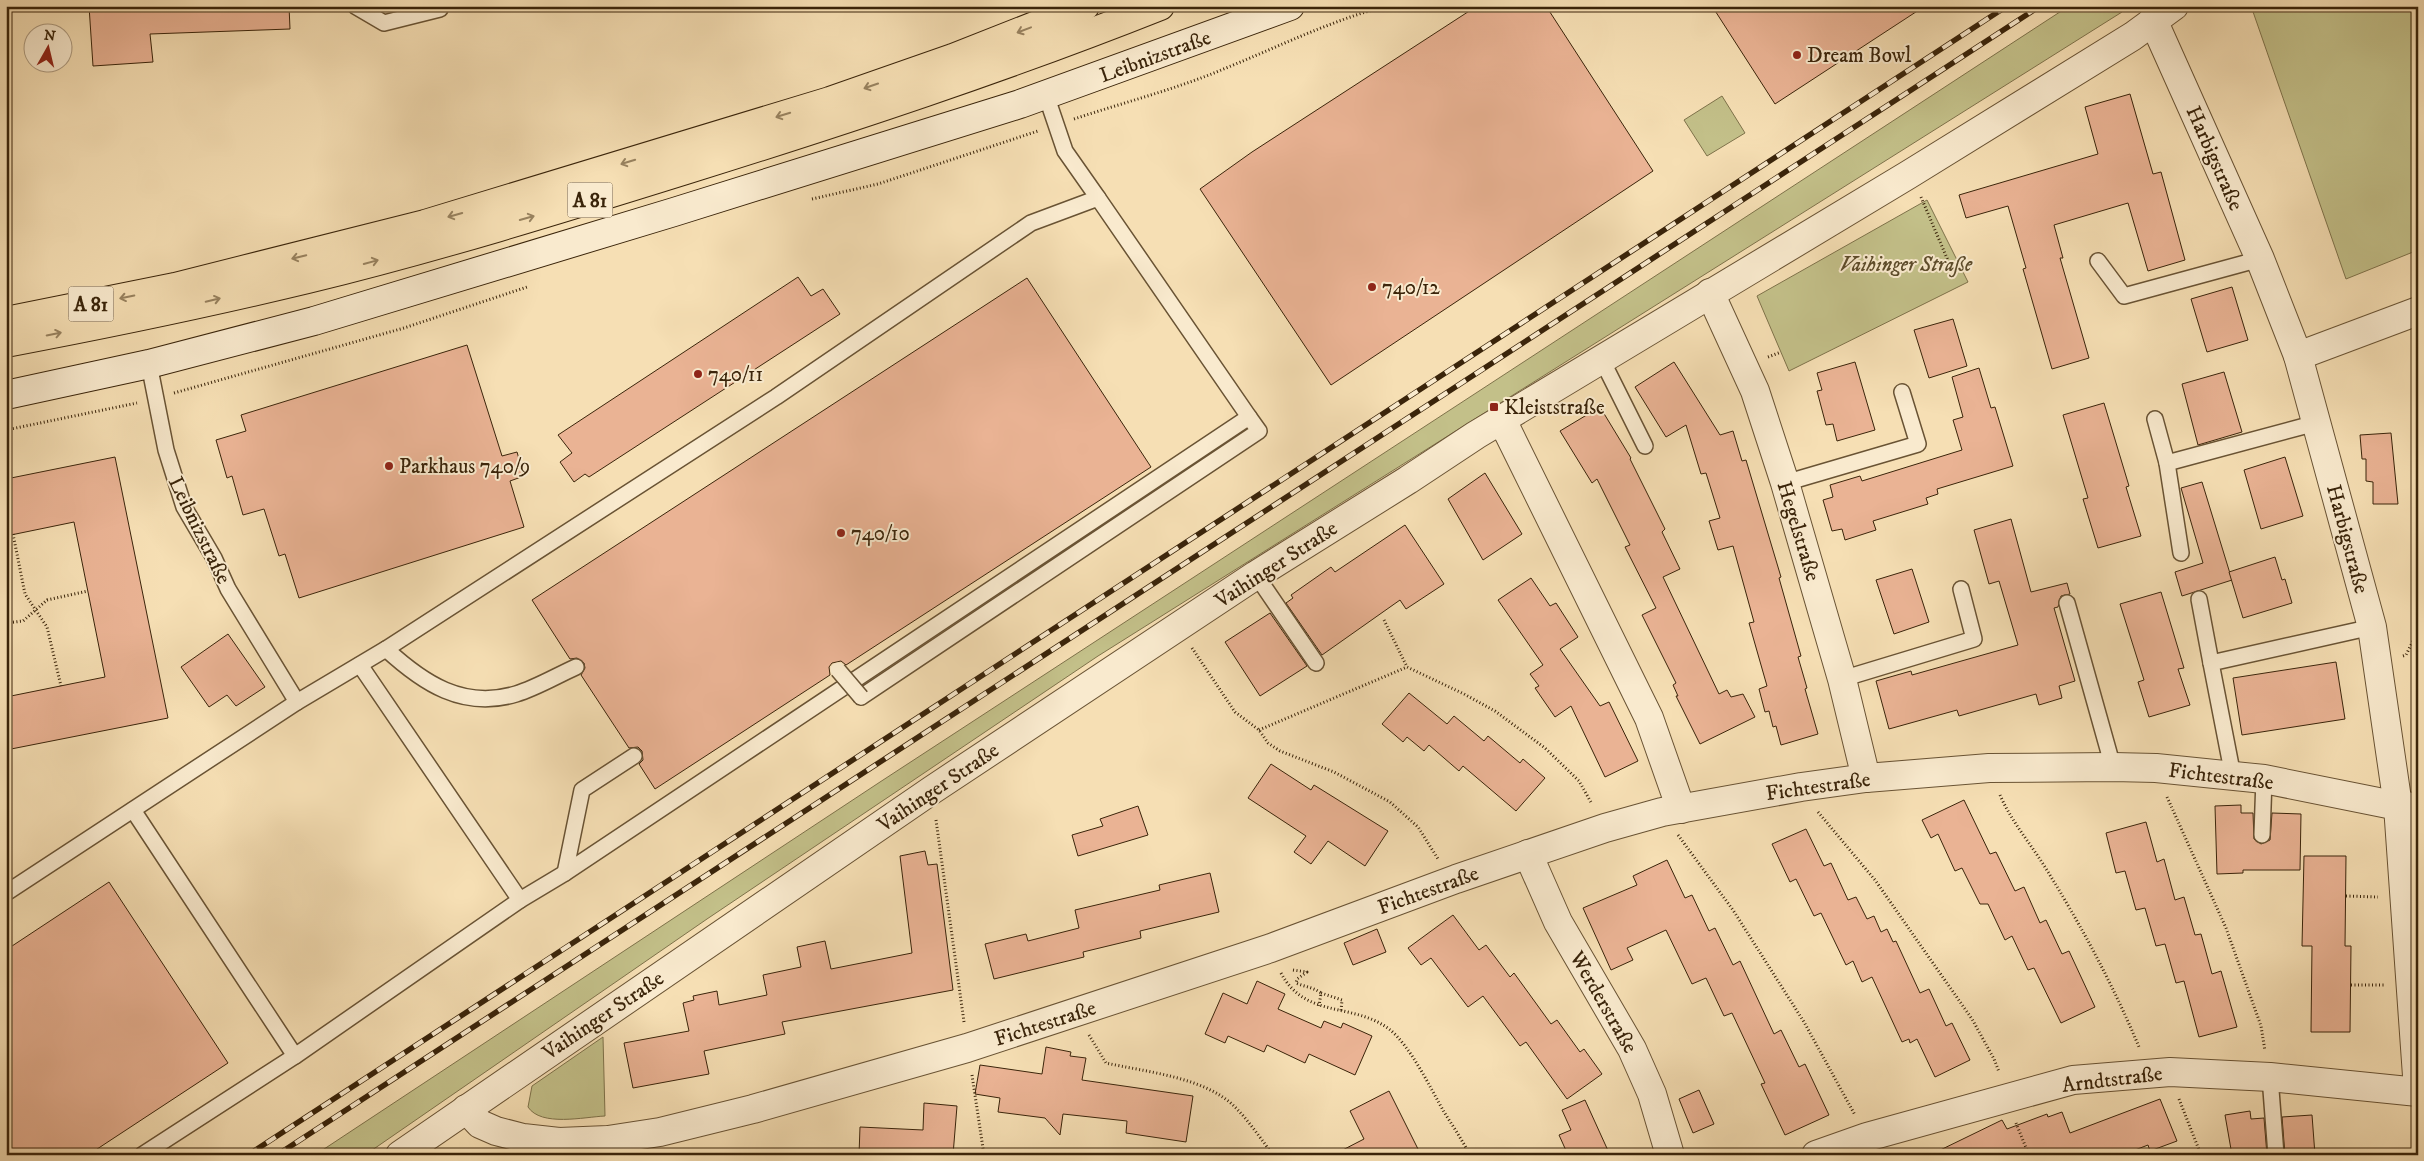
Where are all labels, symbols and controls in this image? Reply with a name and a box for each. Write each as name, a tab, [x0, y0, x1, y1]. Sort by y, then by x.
north arrow	[22, 22, 72, 72]
street label: Leibnizstraße	[1096, 25, 1215, 89]
text: N	[43, 26, 57, 46]
one-way arrow	[1016, 26, 1032, 35]
place label: Dream Bowl	[1807, 43, 1912, 69]
marker: Dream Bowl	[1791, 49, 1803, 61]
one-way arrow	[864, 82, 879, 91]
street label: Harbigstraße	[2179, 102, 2249, 215]
one-way arrow	[775, 110, 791, 120]
one-way arrow	[620, 158, 636, 168]
road number: A 81	[568, 182, 612, 218]
one-way arrow	[448, 210, 464, 220]
one-way arrow	[519, 213, 535, 223]
park label: Vaihinger Straße	[1840, 252, 1973, 278]
one-way arrow	[291, 253, 307, 262]
one-way arrow	[363, 257, 379, 266]
place label: 740/12	[1382, 275, 1441, 301]
marker: 740/12	[1366, 281, 1378, 293]
road number: A 81	[68, 286, 114, 322]
one-way arrow	[119, 292, 135, 302]
one-way arrow	[205, 295, 221, 304]
one-way arrow	[46, 329, 62, 338]
place label: 740/11	[708, 362, 763, 388]
marker: 740/11	[692, 368, 704, 380]
place label: Kleiststraße	[1504, 395, 1605, 421]
marker: Kleiststraße	[1488, 401, 1500, 413]
place label: Parkhaus 740/9	[399, 454, 530, 480]
marker: Parkhaus 740/9	[383, 460, 395, 472]
street label: Leibnizstraße	[162, 472, 236, 589]
street label: Hegelstraße	[1771, 478, 1826, 585]
street label: Harbigstraße	[2320, 482, 2374, 597]
street label: Vaihinger Straße	[1210, 515, 1343, 615]
place label: 740/10	[851, 521, 910, 547]
marker: 740/10	[835, 527, 847, 539]
street label: Vaihinger Straße	[872, 738, 1004, 839]
street label: Fichtestraße	[2167, 758, 2275, 796]
street label: Fichtestraße	[1764, 767, 1872, 807]
street label: Fichtestraße	[1374, 861, 1483, 921]
street label: Werderstraße	[1563, 946, 1643, 1058]
street label: Vaihinger Straße	[537, 966, 669, 1067]
street label: Fichtestraße	[991, 995, 1100, 1053]
street label: Arndtstraße	[2060, 1061, 2164, 1099]

